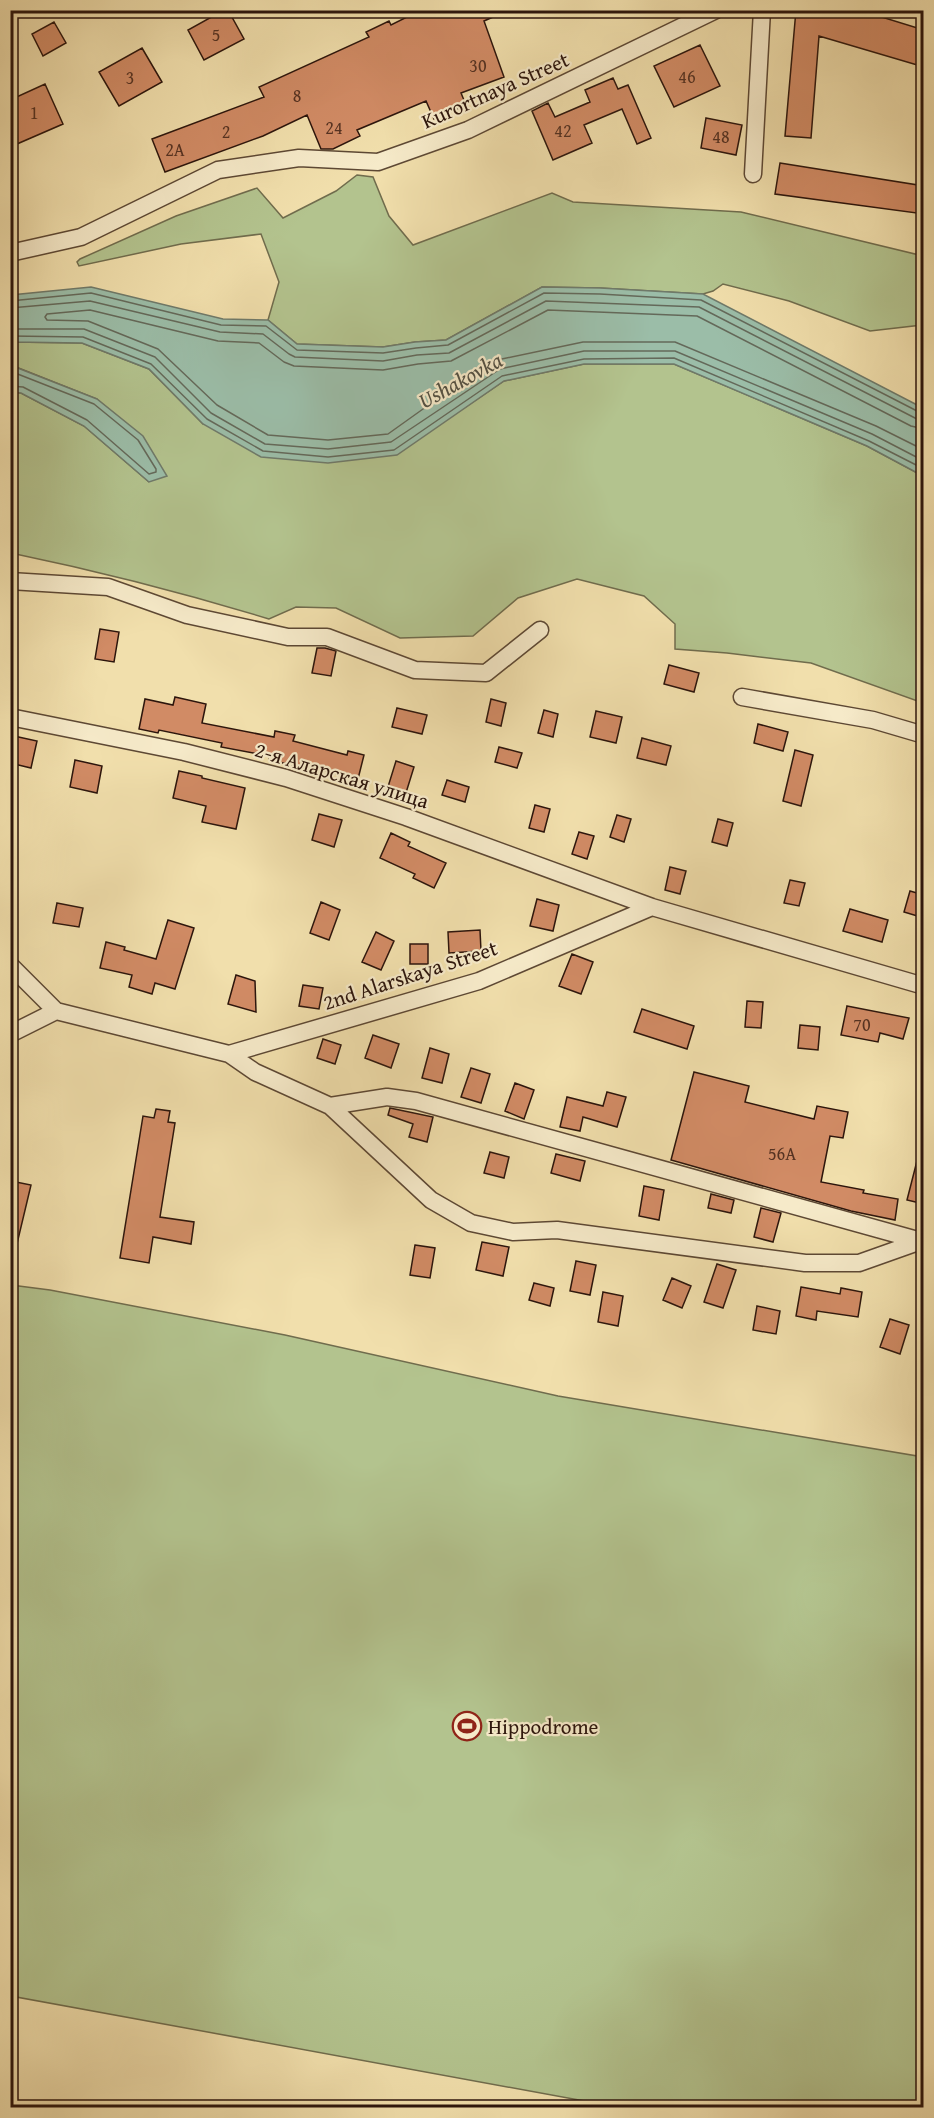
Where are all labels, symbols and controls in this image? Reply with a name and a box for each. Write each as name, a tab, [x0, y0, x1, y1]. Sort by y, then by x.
house number: 5	[212, 21, 220, 48]
street label: Kurortnaya Street	[416, 43, 574, 136]
house number: 30	[469, 52, 487, 79]
house number: 46	[678, 63, 696, 90]
house number: 3	[126, 64, 134, 91]
house number: 8	[293, 82, 301, 109]
house number: 1	[30, 99, 38, 126]
house number: 24	[325, 114, 343, 141]
house number: 42	[554, 117, 572, 144]
house number: 2	[222, 118, 230, 145]
house number: 48	[712, 123, 730, 150]
house number: 2А	[165, 136, 185, 163]
water label: Ushakovka	[412, 344, 508, 416]
street label: 2-я Аларская улица	[251, 734, 433, 816]
street label: 2nd Alarskaya Street	[319, 932, 502, 1018]
house number: 70	[853, 1011, 871, 1038]
house number: 56А	[768, 1140, 796, 1167]
sports icon: Hippodrome	[451, 1710, 483, 1742]
place label: Hippodrome	[488, 1711, 599, 1742]

